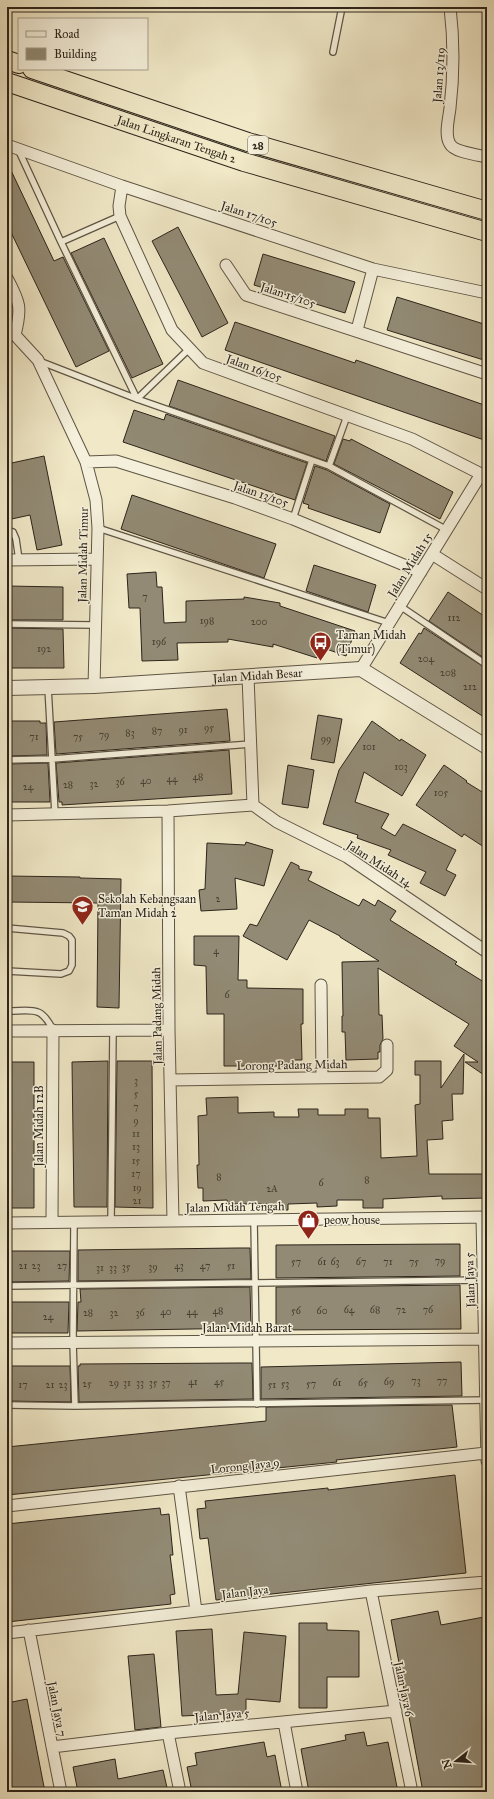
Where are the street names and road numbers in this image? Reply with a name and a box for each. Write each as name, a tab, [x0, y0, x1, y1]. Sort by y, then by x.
street label: Jalan 13/119	[430, 47, 449, 105]
street label: Jalan Lingkaran Tengah 2	[113, 112, 238, 166]
road number: 28	[248, 136, 268, 154]
street label: Jalan 17/105	[217, 198, 279, 231]
street label: Jalan 15/105	[256, 279, 318, 312]
street label: Jalan 16/105	[222, 351, 284, 386]
street label: Jalan 13/105	[230, 477, 291, 511]
street label: Jalan Midah Timur	[75, 507, 92, 605]
street label: Jalan Midah 15	[384, 530, 436, 602]
street label: Jalan Midah Besar	[210, 666, 303, 687]
street label: Jalan Midah 14	[342, 837, 414, 891]
street label: Jalan Padang Midah	[149, 967, 166, 1067]
street label: Lorong Padang Midah	[236, 1057, 348, 1074]
street label: Jalan Midah 12B	[32, 1085, 47, 1169]
street label: Jalan Midah Tengah	[183, 1199, 285, 1216]
street label: Jalan Jaya 5	[462, 1252, 479, 1310]
street label: Jalan Midah Barat	[200, 1321, 293, 1336]
street label: Lorong Jaya 9	[210, 1455, 280, 1478]
street label: Jalan Jaya	[219, 1582, 270, 1603]
street label: Jalan Jaya 6	[390, 1658, 417, 1719]
street label: Jalan Jaya 7	[43, 1678, 69, 1738]
street label: Jalan Jaya 5	[192, 1706, 251, 1726]

